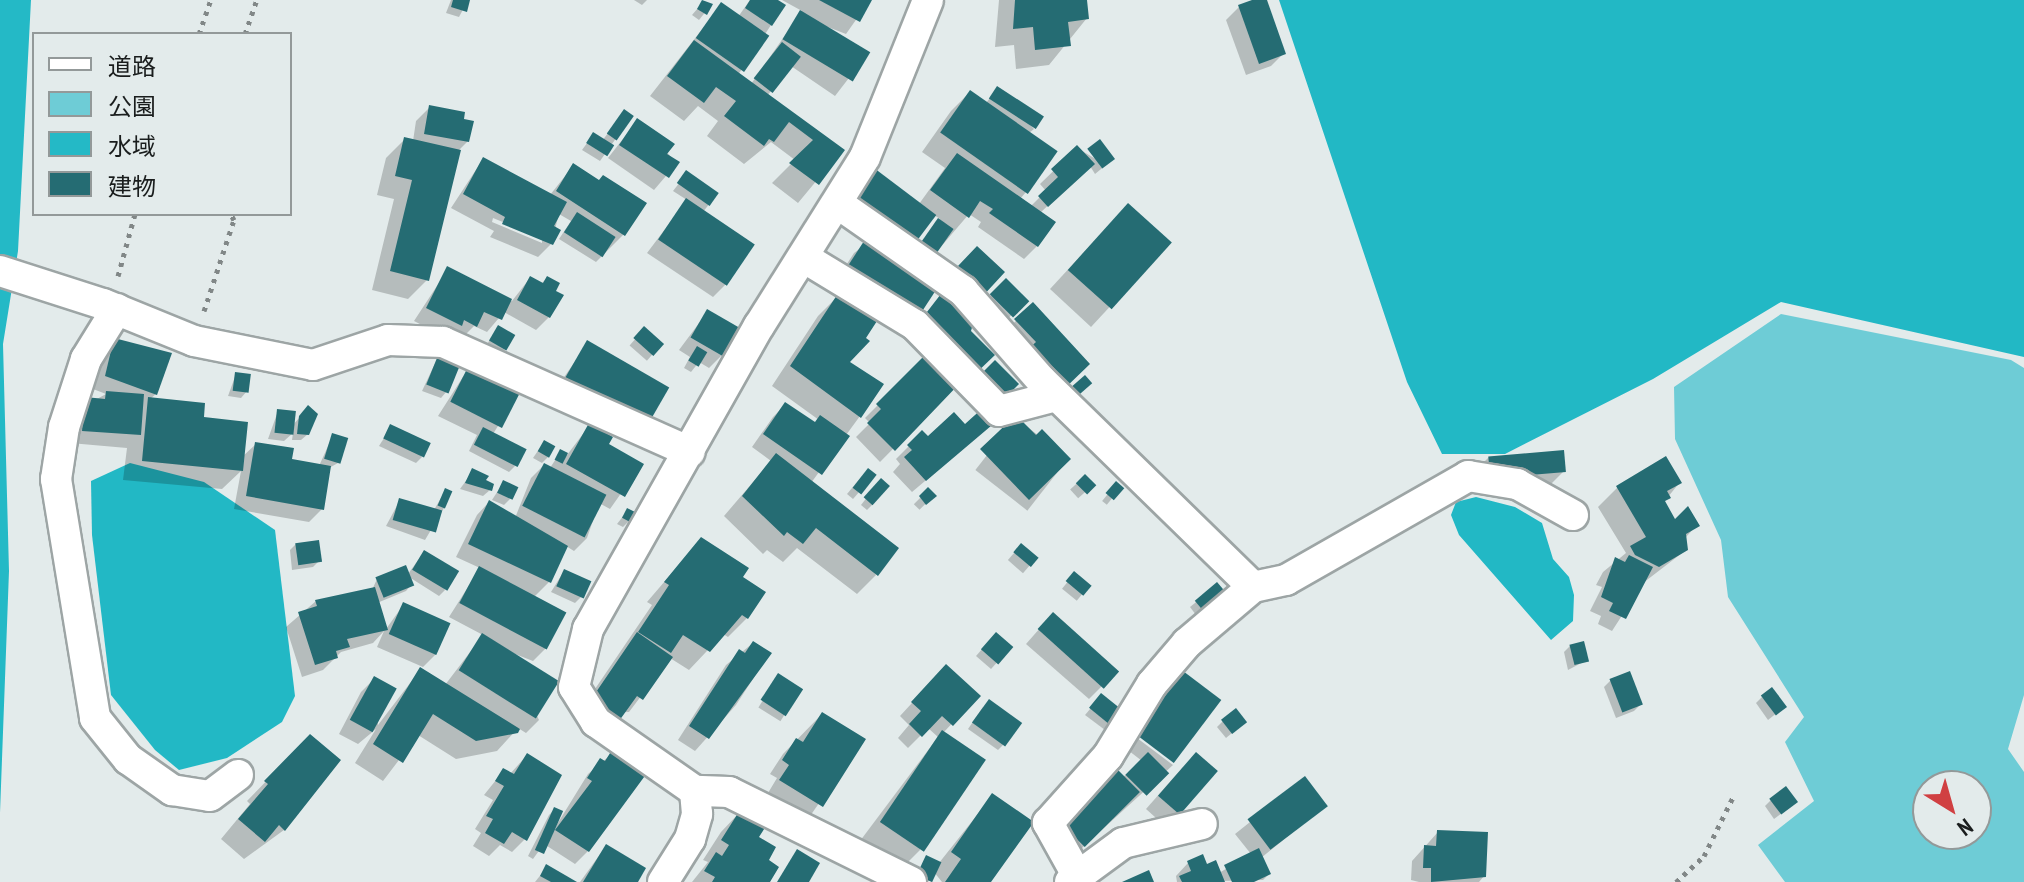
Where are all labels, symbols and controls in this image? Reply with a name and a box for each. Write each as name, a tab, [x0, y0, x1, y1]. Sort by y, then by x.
legend	[32, 32, 292, 216]
text: 道路	[108, 51, 156, 82]
text: 公園	[108, 91, 156, 122]
text: 水域	[108, 131, 156, 162]
text: 建物	[108, 171, 156, 202]
north arrow	[1912, 770, 1992, 850]
text: N	[1952, 813, 1978, 842]

